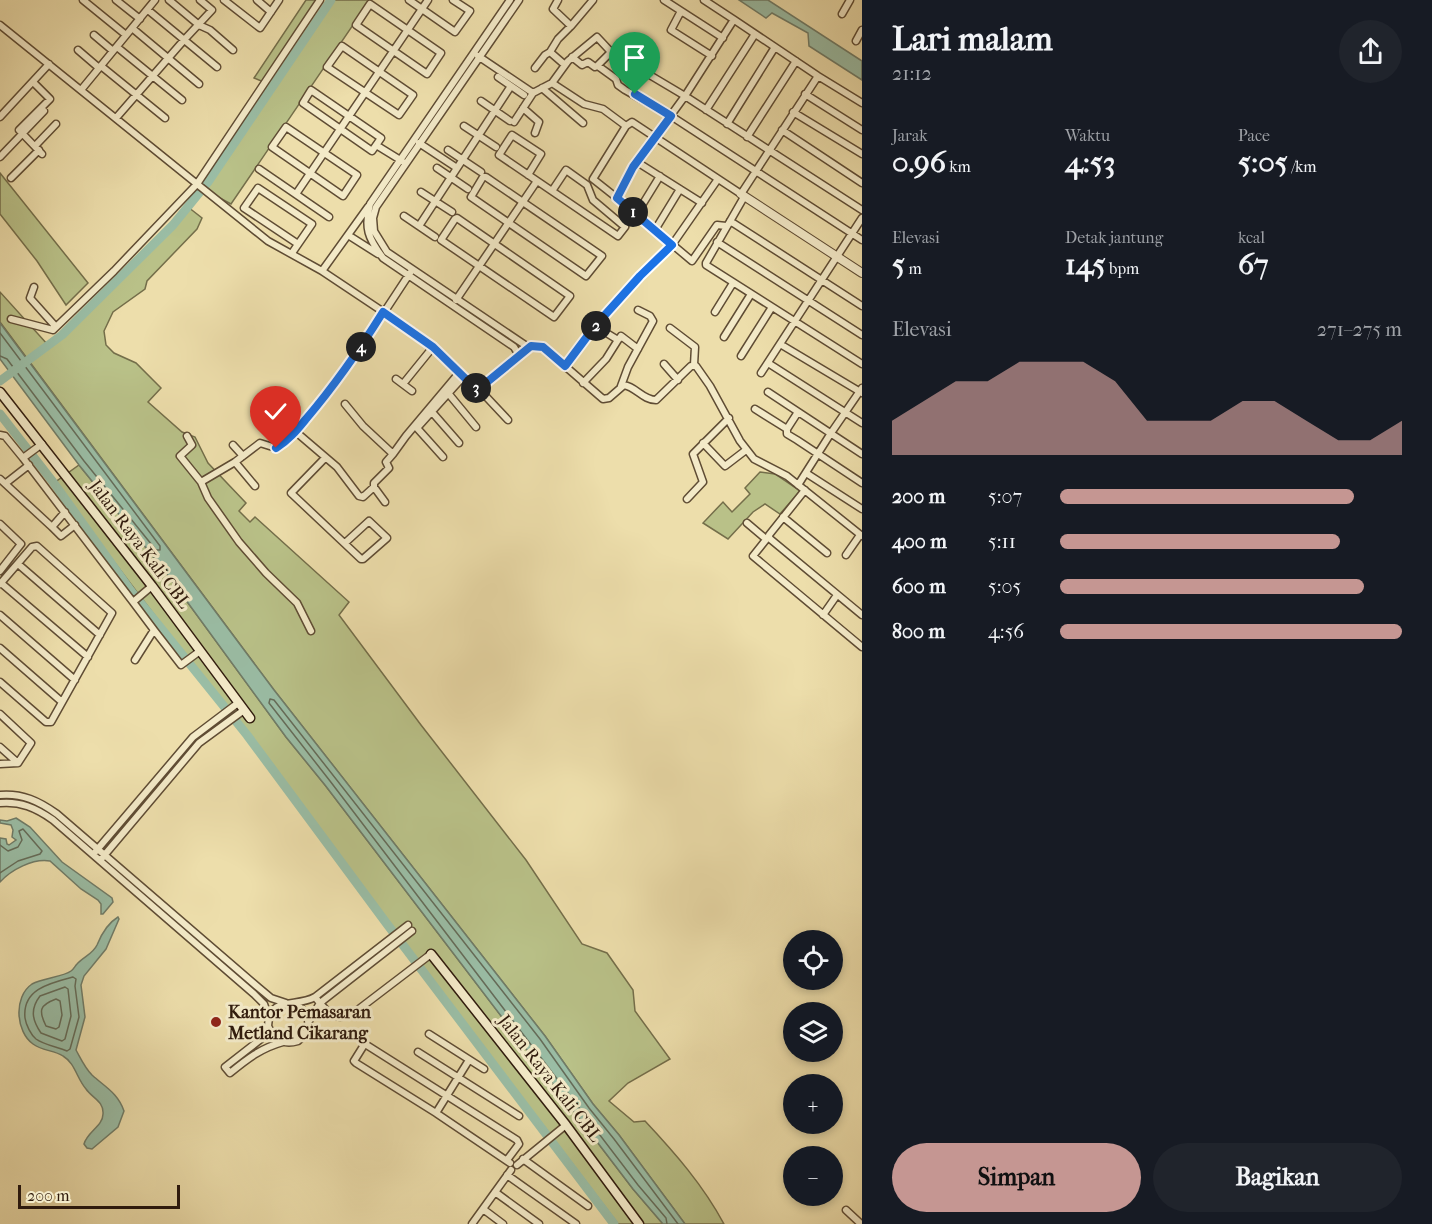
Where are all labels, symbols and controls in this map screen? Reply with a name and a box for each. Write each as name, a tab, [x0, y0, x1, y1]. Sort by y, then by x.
text: Lari malam	[892, 20, 1053, 59]
button: share	[1339, 20, 1402, 83]
pin	[609, 32, 660, 94]
icon: arrive	[618, 41, 651, 74]
text: 21:12	[892, 62, 932, 85]
text: Jarak	[892, 126, 928, 145]
text: Waktu	[1065, 126, 1110, 145]
text: Pace	[1238, 126, 1270, 145]
text: 0.96	[892, 145, 946, 180]
text: 4:53	[1065, 145, 1115, 180]
text: 5:05	[1238, 145, 1288, 180]
text: km	[946, 157, 971, 176]
text: /km	[1288, 157, 1317, 176]
pin: 1	[618, 197, 648, 227]
text: 1	[630, 202, 636, 221]
text: Elevasi	[892, 228, 940, 247]
text: Detak jantung	[1065, 228, 1163, 247]
text: kcal	[1238, 228, 1265, 247]
text: 5	[892, 247, 905, 282]
text: 145	[1065, 247, 1106, 282]
text: 67	[1238, 247, 1269, 282]
text: m	[905, 259, 922, 278]
text: bpm	[1106, 259, 1139, 278]
pin: 2	[581, 311, 611, 341]
text: 2	[592, 316, 600, 335]
text: Elevasi	[892, 318, 952, 341]
text: 271–275 m	[1317, 318, 1402, 341]
pin: 4	[346, 332, 376, 362]
text: 4	[356, 337, 366, 356]
pin: 3	[461, 373, 491, 403]
text: 3	[473, 378, 479, 397]
pin	[250, 386, 301, 448]
icon: check	[259, 395, 292, 428]
street label: Jalan Raya Kali CBL	[83, 474, 195, 613]
text: 200 m	[892, 485, 945, 508]
text: 5:07	[988, 485, 1022, 508]
text: 400 m	[892, 530, 947, 553]
text: 5:11	[988, 530, 1016, 553]
text: 600 m	[892, 575, 946, 598]
text: 5:05	[988, 575, 1021, 598]
text: 800 m	[892, 620, 945, 643]
text: 4:56	[988, 620, 1024, 643]
map controls	[783, 930, 843, 1206]
button: locate	[783, 930, 843, 990]
place label: Kantor Pemasaran Metland Cikarang	[227, 1002, 371, 1044]
button: layers	[783, 1002, 843, 1062]
street label: Jalan Raya Kali CBL	[492, 1009, 606, 1146]
marker: Kantor Pemasaran Metland Cikarang	[209, 1015, 223, 1029]
button: +	[783, 1074, 843, 1134]
button: Simpan	[892, 1143, 1141, 1212]
button: Bagikan	[1153, 1143, 1402, 1212]
button: −	[783, 1146, 843, 1206]
scale bar	[18, 1182, 180, 1210]
text: 200 m	[27, 1186, 70, 1205]

